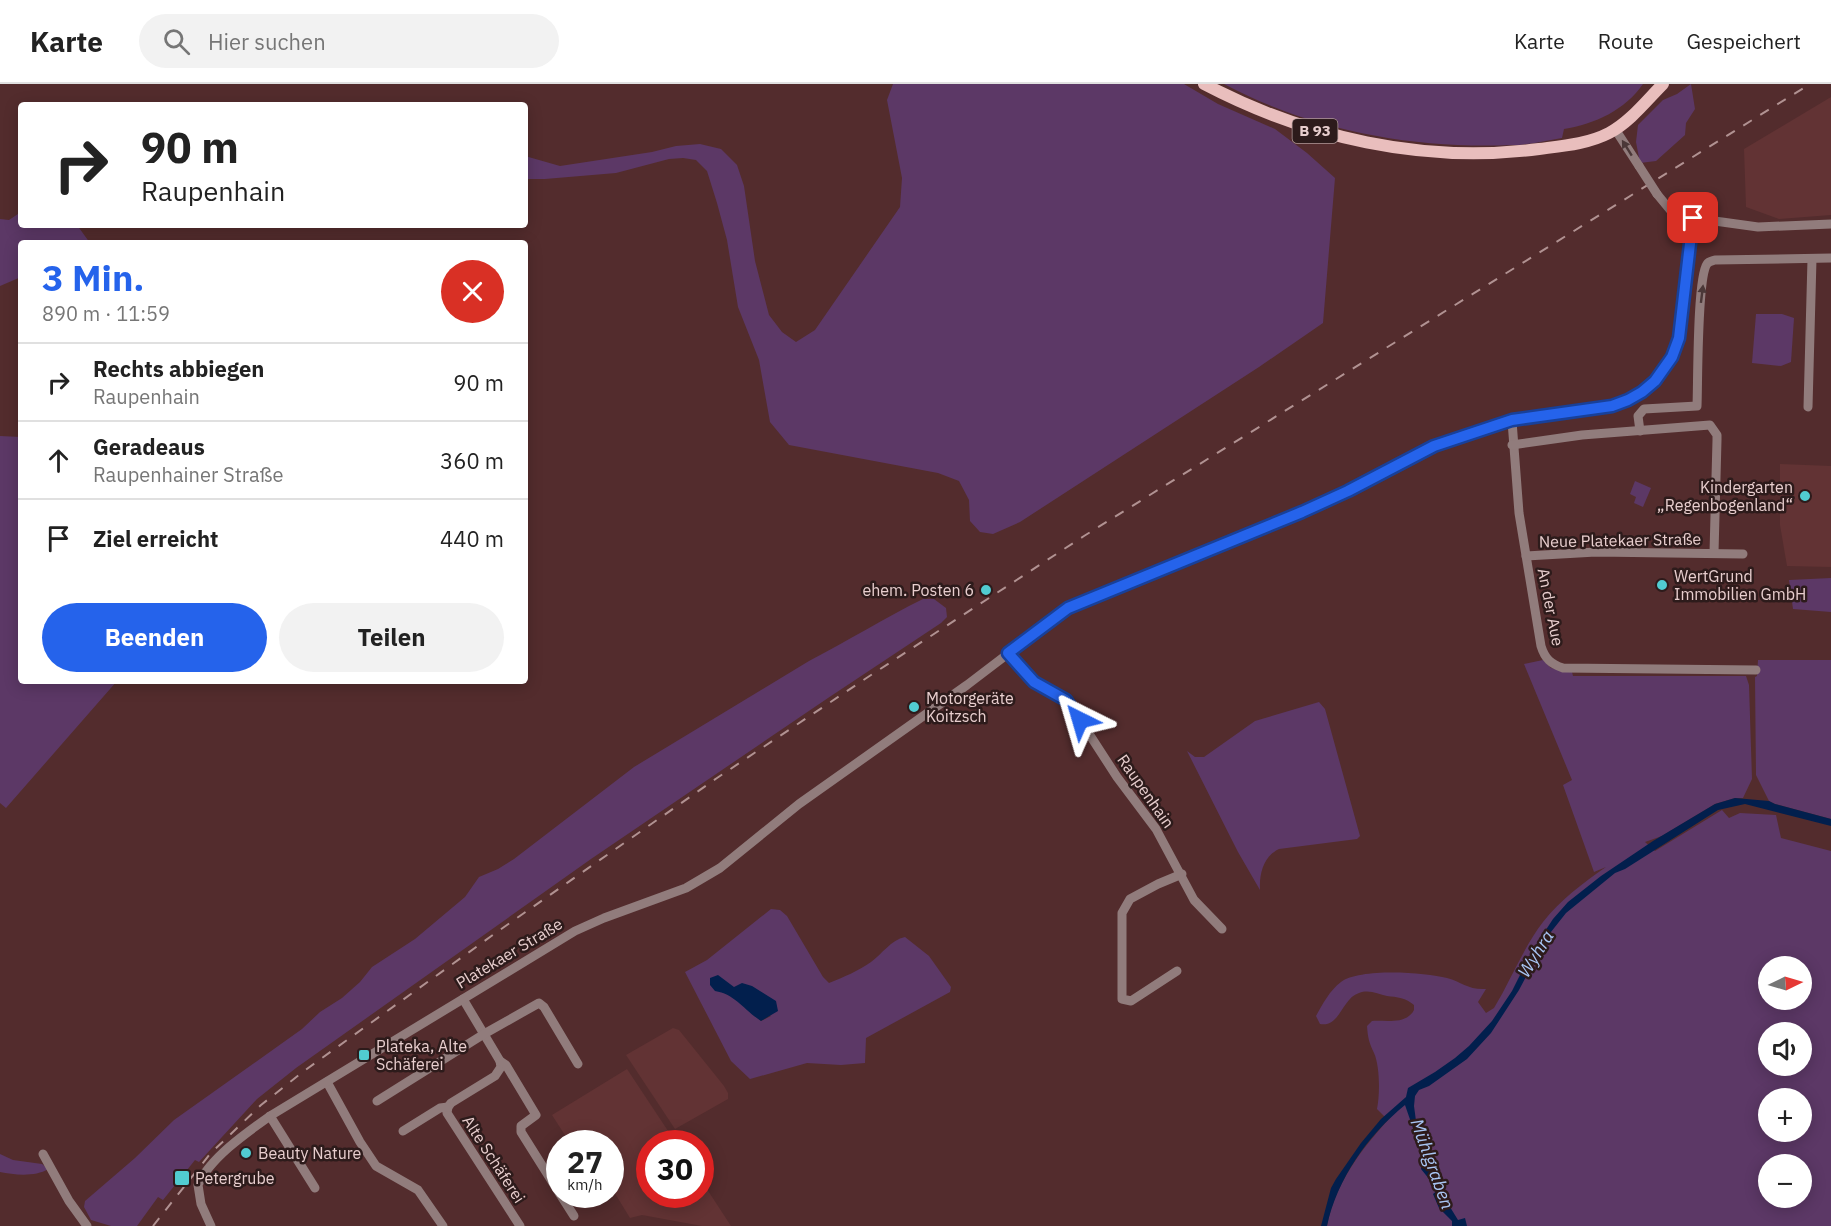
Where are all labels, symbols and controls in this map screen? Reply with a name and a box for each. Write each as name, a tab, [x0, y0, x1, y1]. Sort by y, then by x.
search box	[139, 14, 559, 68]
text: Karte	[30, 23, 103, 60]
icon: search	[160, 25, 193, 58]
text: Hier suchen	[208, 27, 326, 56]
text: Karte	[1514, 27, 1565, 55]
text: Route	[1598, 27, 1654, 55]
text: Gespeichert	[1687, 27, 1801, 55]
road number: B 93	[1292, 119, 1338, 143]
text: 90 m	[141, 120, 239, 175]
icon: right	[42, 126, 120, 204]
one-way arrow	[1622, 140, 1633, 156]
text: Raupenhain	[141, 173, 285, 208]
pin	[1667, 192, 1718, 243]
icon: arrive	[1676, 201, 1709, 234]
text: 3 Min.	[42, 254, 145, 301]
button: close	[441, 260, 504, 323]
one-way arrow	[1697, 284, 1707, 303]
text: 890 m · 11:59	[42, 300, 170, 327]
text: Rechts abbiegen	[93, 354, 264, 383]
icon: right	[42, 366, 75, 399]
text: 90 m	[453, 368, 504, 397]
text: Raupenhain	[93, 383, 200, 410]
text: Geradeaus	[93, 432, 205, 461]
icon: ahead	[42, 444, 75, 477]
text: 360 m	[440, 446, 504, 475]
text: Raupenhainer Straße	[93, 461, 283, 488]
place label: Kindergarten „Regenbogenland“	[1657, 477, 1793, 515]
marker: Kindergarten „Regenbogenland“	[1798, 489, 1812, 503]
icon: arrive	[42, 522, 75, 555]
text: Ziel erreicht	[93, 524, 218, 553]
text: 440 m	[440, 524, 504, 553]
street label: Neue Platekaer Straße	[1539, 529, 1702, 551]
street label: An der Aue	[1534, 566, 1568, 648]
place label: WertGrund Immobilien GmbH	[1674, 566, 1806, 604]
marker: WertGrund Immobilien GmbH	[1655, 578, 1669, 592]
place label: ehem. Posten 6	[862, 580, 974, 600]
marker: ehem. Posten 6	[979, 583, 993, 597]
button: Beenden	[42, 603, 267, 672]
button: Teilen	[279, 603, 504, 672]
place label: Motorgeräte Koitzsch	[926, 688, 1014, 726]
position arrow	[1048, 688, 1112, 752]
marker: Motorgeräte Koitzsch	[907, 700, 921, 714]
street label: Raupenhain	[1113, 750, 1179, 832]
street label: Platekaer Straße	[452, 913, 566, 993]
water label: Wyhra	[1512, 926, 1559, 982]
north arrow	[1758, 956, 1812, 1010]
map controls	[1758, 956, 1812, 1208]
button: sound	[1758, 1022, 1812, 1076]
place label: Plateka, Alte Schäferei	[376, 1036, 467, 1074]
marker: Plateka, Alte Schäferei	[357, 1048, 371, 1062]
button: +	[1758, 1088, 1812, 1142]
street label: Alte Schäferei	[458, 1112, 530, 1206]
water label: Mühlgraben	[1405, 1115, 1459, 1212]
speed limit sign: 30	[636, 1130, 714, 1208]
text: 27	[567, 1142, 603, 1181]
place label: Beauty Nature	[258, 1143, 362, 1163]
marker: Beauty Nature	[239, 1146, 253, 1160]
button: −	[1758, 1154, 1812, 1208]
place label: Petergrube	[195, 1168, 275, 1188]
marker: Petergrube	[173, 1169, 191, 1187]
text: km/h	[567, 1175, 603, 1194]

